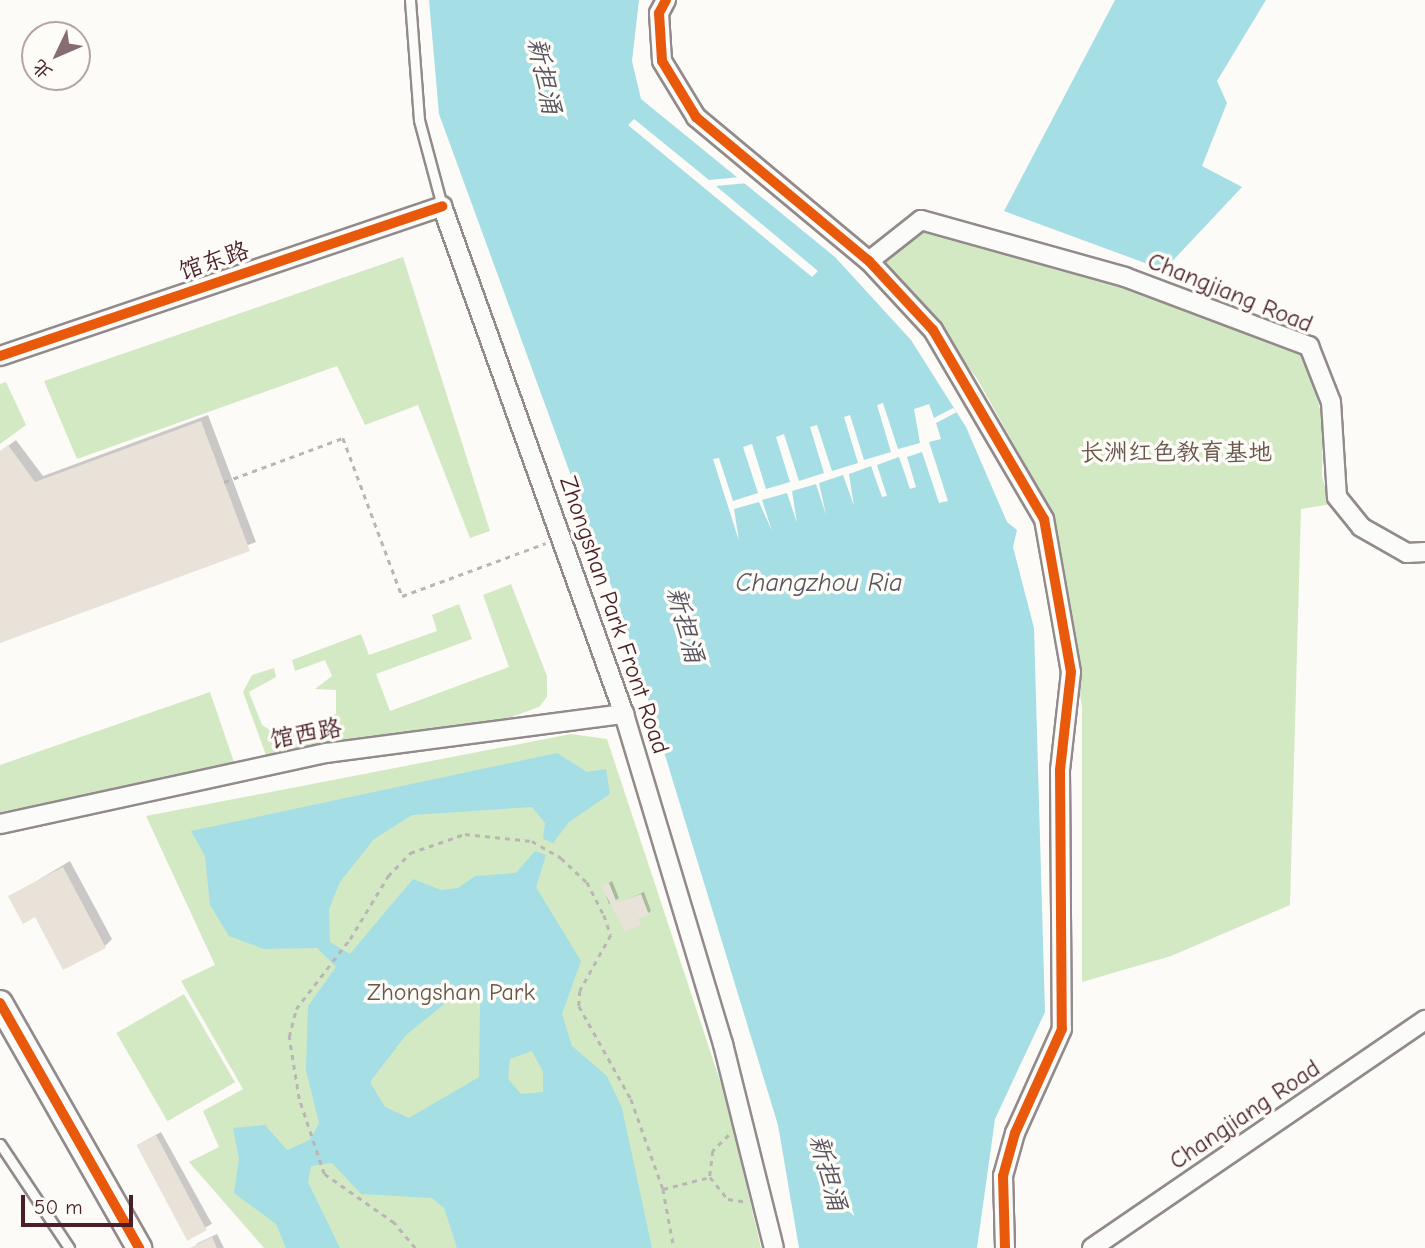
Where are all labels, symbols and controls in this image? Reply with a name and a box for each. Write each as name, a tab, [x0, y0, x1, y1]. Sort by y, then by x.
north arrow	[21, 21, 91, 91]
water label: 新担涌	[520, 35, 566, 117]
text: 北	[28, 55, 57, 84]
street label: 馆东路	[175, 236, 253, 286]
street label: Changjiang Road	[1143, 247, 1317, 339]
park label: 长洲红色教育基地	[1080, 439, 1272, 467]
street label: Zhongshan Park Front Road	[553, 472, 675, 758]
water label: Changzhou Ria	[736, 568, 902, 600]
water label: 新担涌	[659, 583, 709, 667]
street label: 馆西路	[268, 714, 344, 754]
park label: Zhongshan Park	[367, 979, 535, 1007]
street label: Changjiang Road	[1164, 1054, 1326, 1176]
water label: 新担涌	[802, 1131, 852, 1215]
scale bar	[24, 1182, 136, 1226]
text: 50 m	[34, 1195, 83, 1219]

